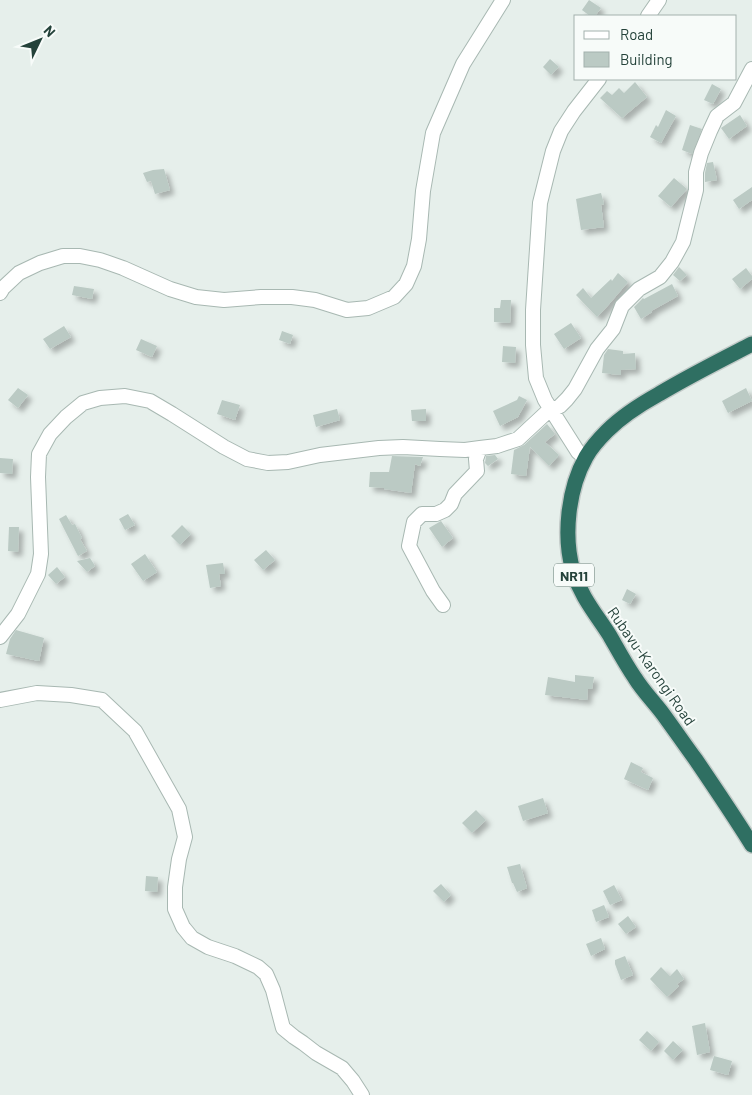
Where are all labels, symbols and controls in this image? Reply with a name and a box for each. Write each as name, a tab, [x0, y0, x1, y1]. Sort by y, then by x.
north arrow	[15, 15, 65, 65]
legend	[574, 15, 737, 80]
text: N	[40, 22, 59, 40]
text: Road	[620, 25, 653, 43]
text: Building	[620, 50, 673, 68]
road number: NR11	[554, 564, 594, 586]
street label: Rubavu-Karongi Road	[604, 603, 700, 729]

